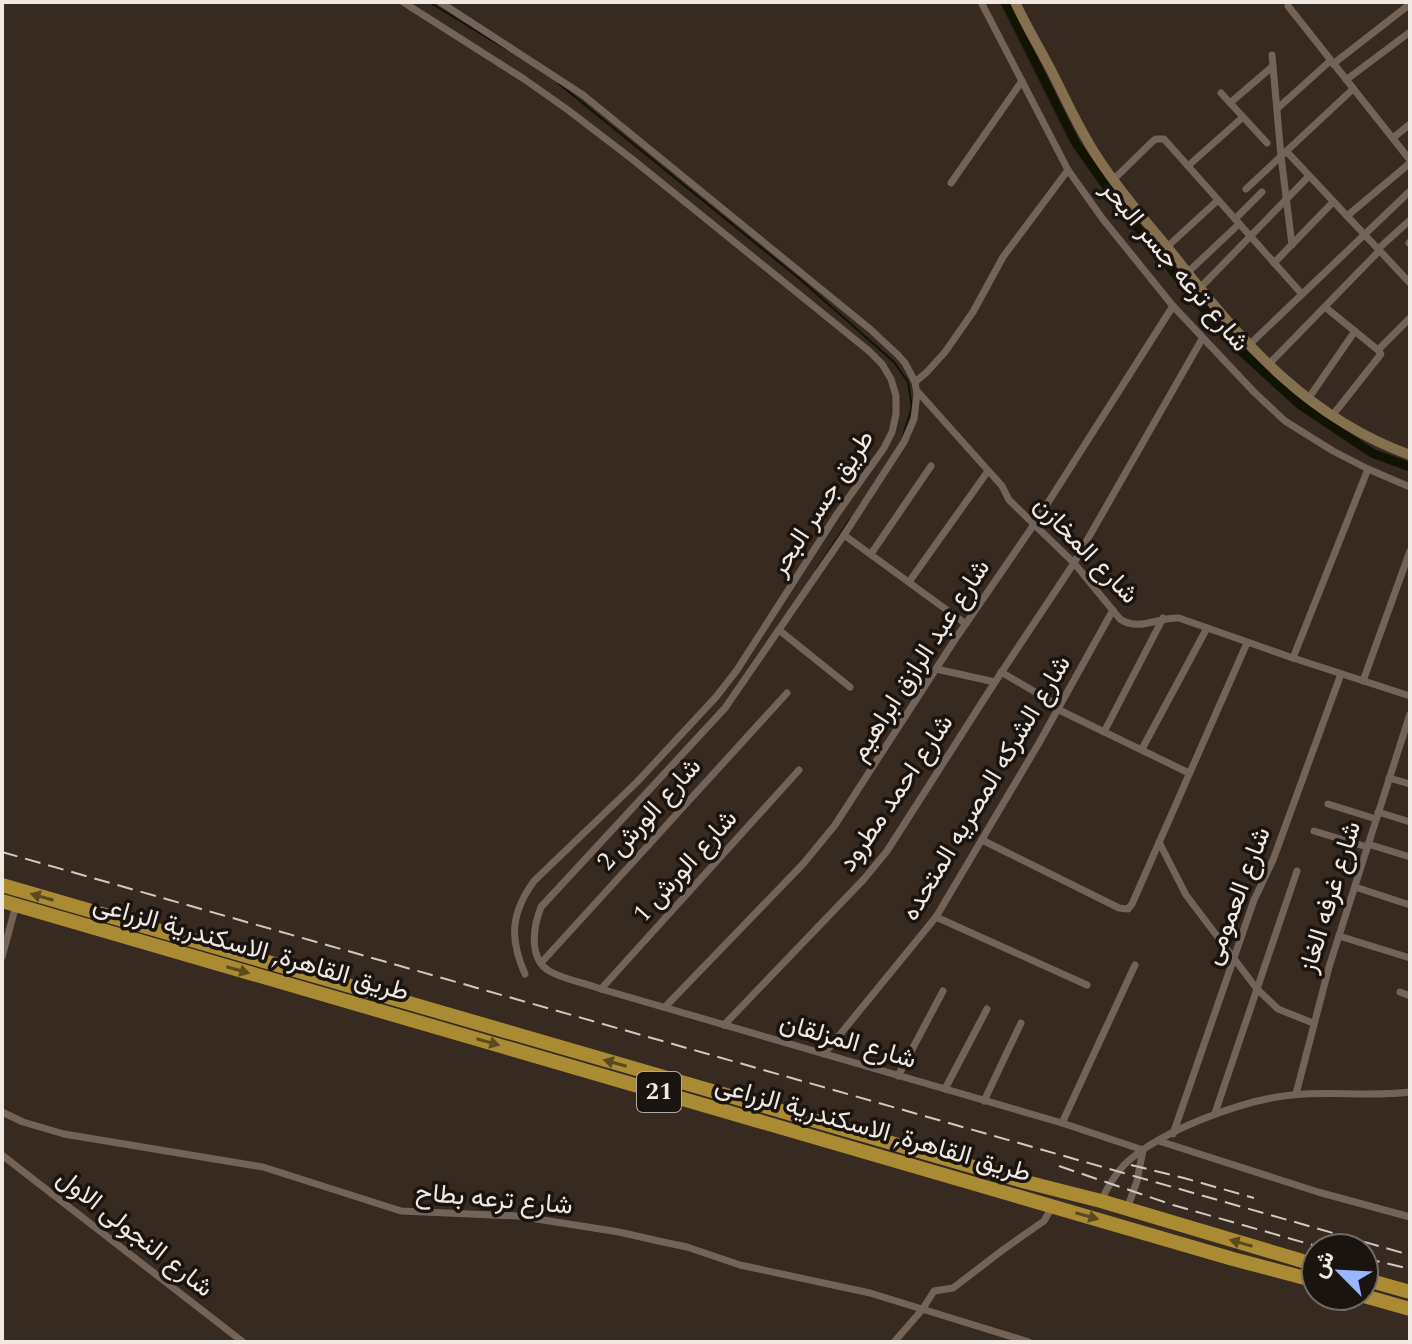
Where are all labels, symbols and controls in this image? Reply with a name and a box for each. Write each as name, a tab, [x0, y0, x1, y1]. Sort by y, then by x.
street label: شارع ترعه جسر البحر	[1090, 170, 1259, 361]
street label: طريق جسر البحر	[759, 422, 884, 585]
street label: شارع المخازن	[1024, 487, 1148, 613]
street label: شارع عبد الرازق ابراهيم	[839, 551, 1001, 769]
street label: شارع الشركه المصريه المتحده	[891, 648, 1081, 928]
street label: شارع احمد مطرود	[828, 706, 964, 880]
street label: شارع الورش 2	[587, 748, 711, 880]
street label: شارع الورش 1	[623, 800, 747, 932]
street label: شارع غرفه الغاز	[1288, 816, 1372, 979]
street label: شارع العمومى	[1192, 821, 1282, 971]
street label: طريق القاهرة, الاسكندرية الزراعى	[88, 884, 414, 1012]
one-way arrow	[30, 890, 54, 903]
one-way arrow	[227, 964, 251, 977]
street label: شارع المزلقان	[775, 1002, 921, 1080]
one-way arrow	[476, 1036, 500, 1049]
one-way arrow	[602, 1056, 626, 1069]
street label: طريق القاهرة, الاسكندرية الزراعى	[710, 1065, 1036, 1193]
road number: 21	[637, 1072, 681, 1112]
street label: شارع النجولى الاول	[48, 1159, 222, 1307]
street label: شارع ترعه بطاح	[414, 1172, 574, 1226]
one-way arrow	[1076, 1210, 1100, 1223]
north arrow	[1300, 1232, 1380, 1312]
one-way arrow	[1229, 1237, 1254, 1249]
text: ش	[1303, 1246, 1344, 1283]

